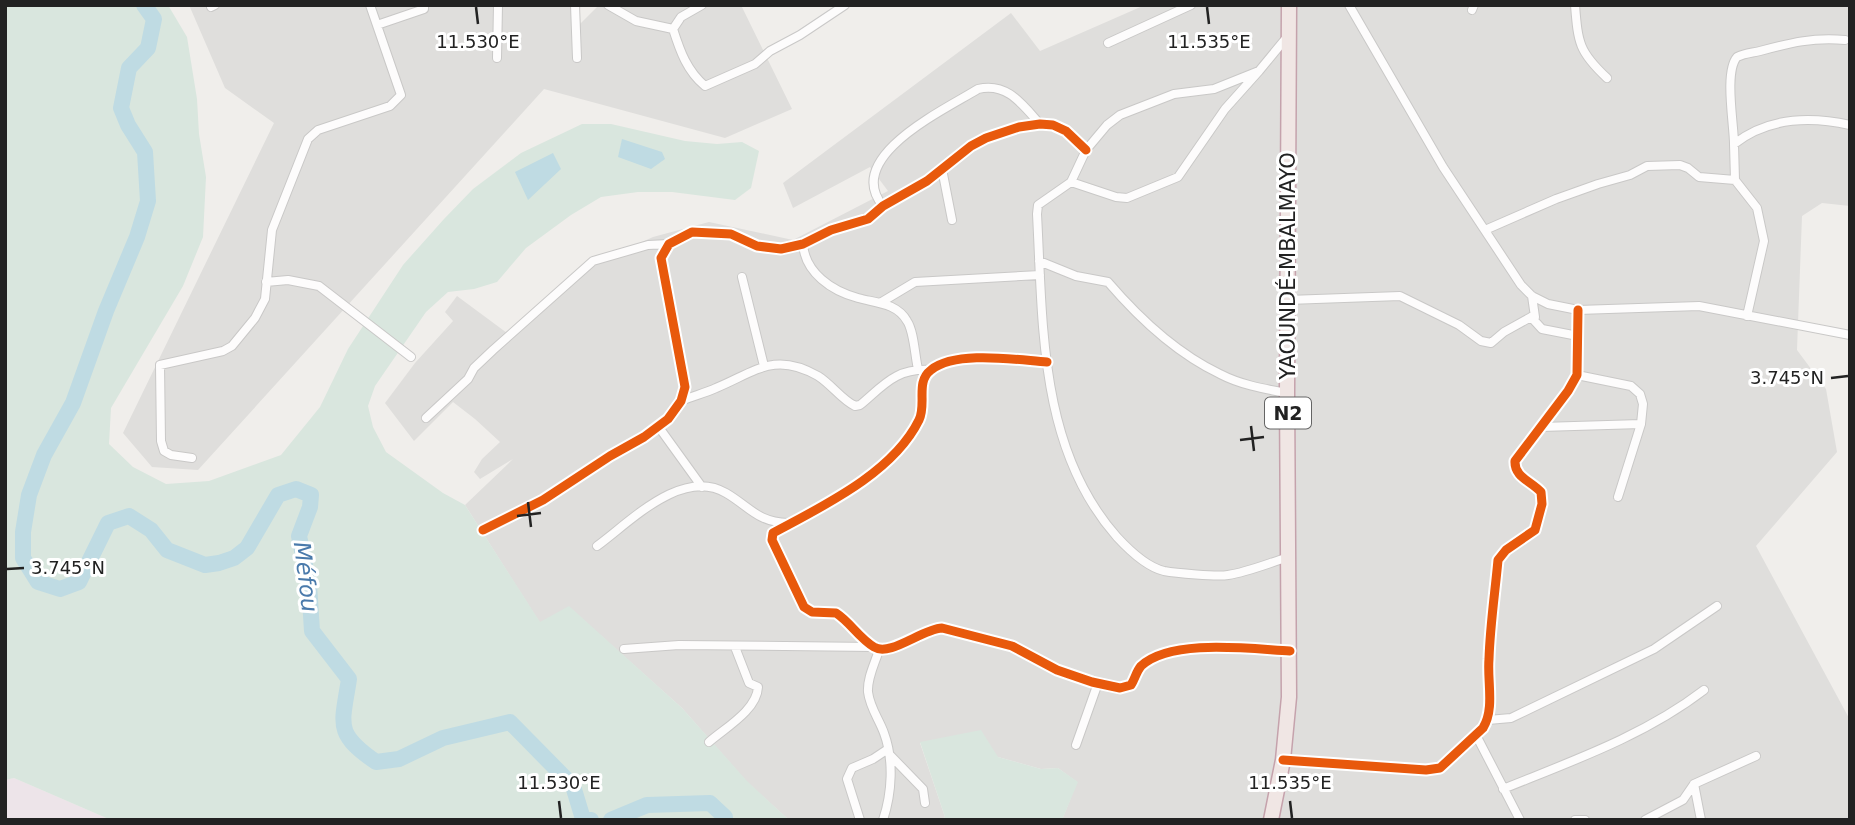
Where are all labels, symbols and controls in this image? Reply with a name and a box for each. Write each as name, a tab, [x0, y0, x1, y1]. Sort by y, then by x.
text: 11.530°E	[436, 31, 520, 52]
text: 11.535°E	[1167, 31, 1251, 52]
street label: YAOUNDÉ-MBALMAYO	[1275, 152, 1300, 381]
text: 3.745°N	[1750, 367, 1824, 388]
road number: N2	[1265, 398, 1311, 428]
water label: Méfou	[289, 540, 323, 614]
text: 3.745°N	[31, 557, 105, 578]
text: 11.530°E	[517, 772, 601, 793]
text: 11.535°E	[1248, 772, 1332, 793]

